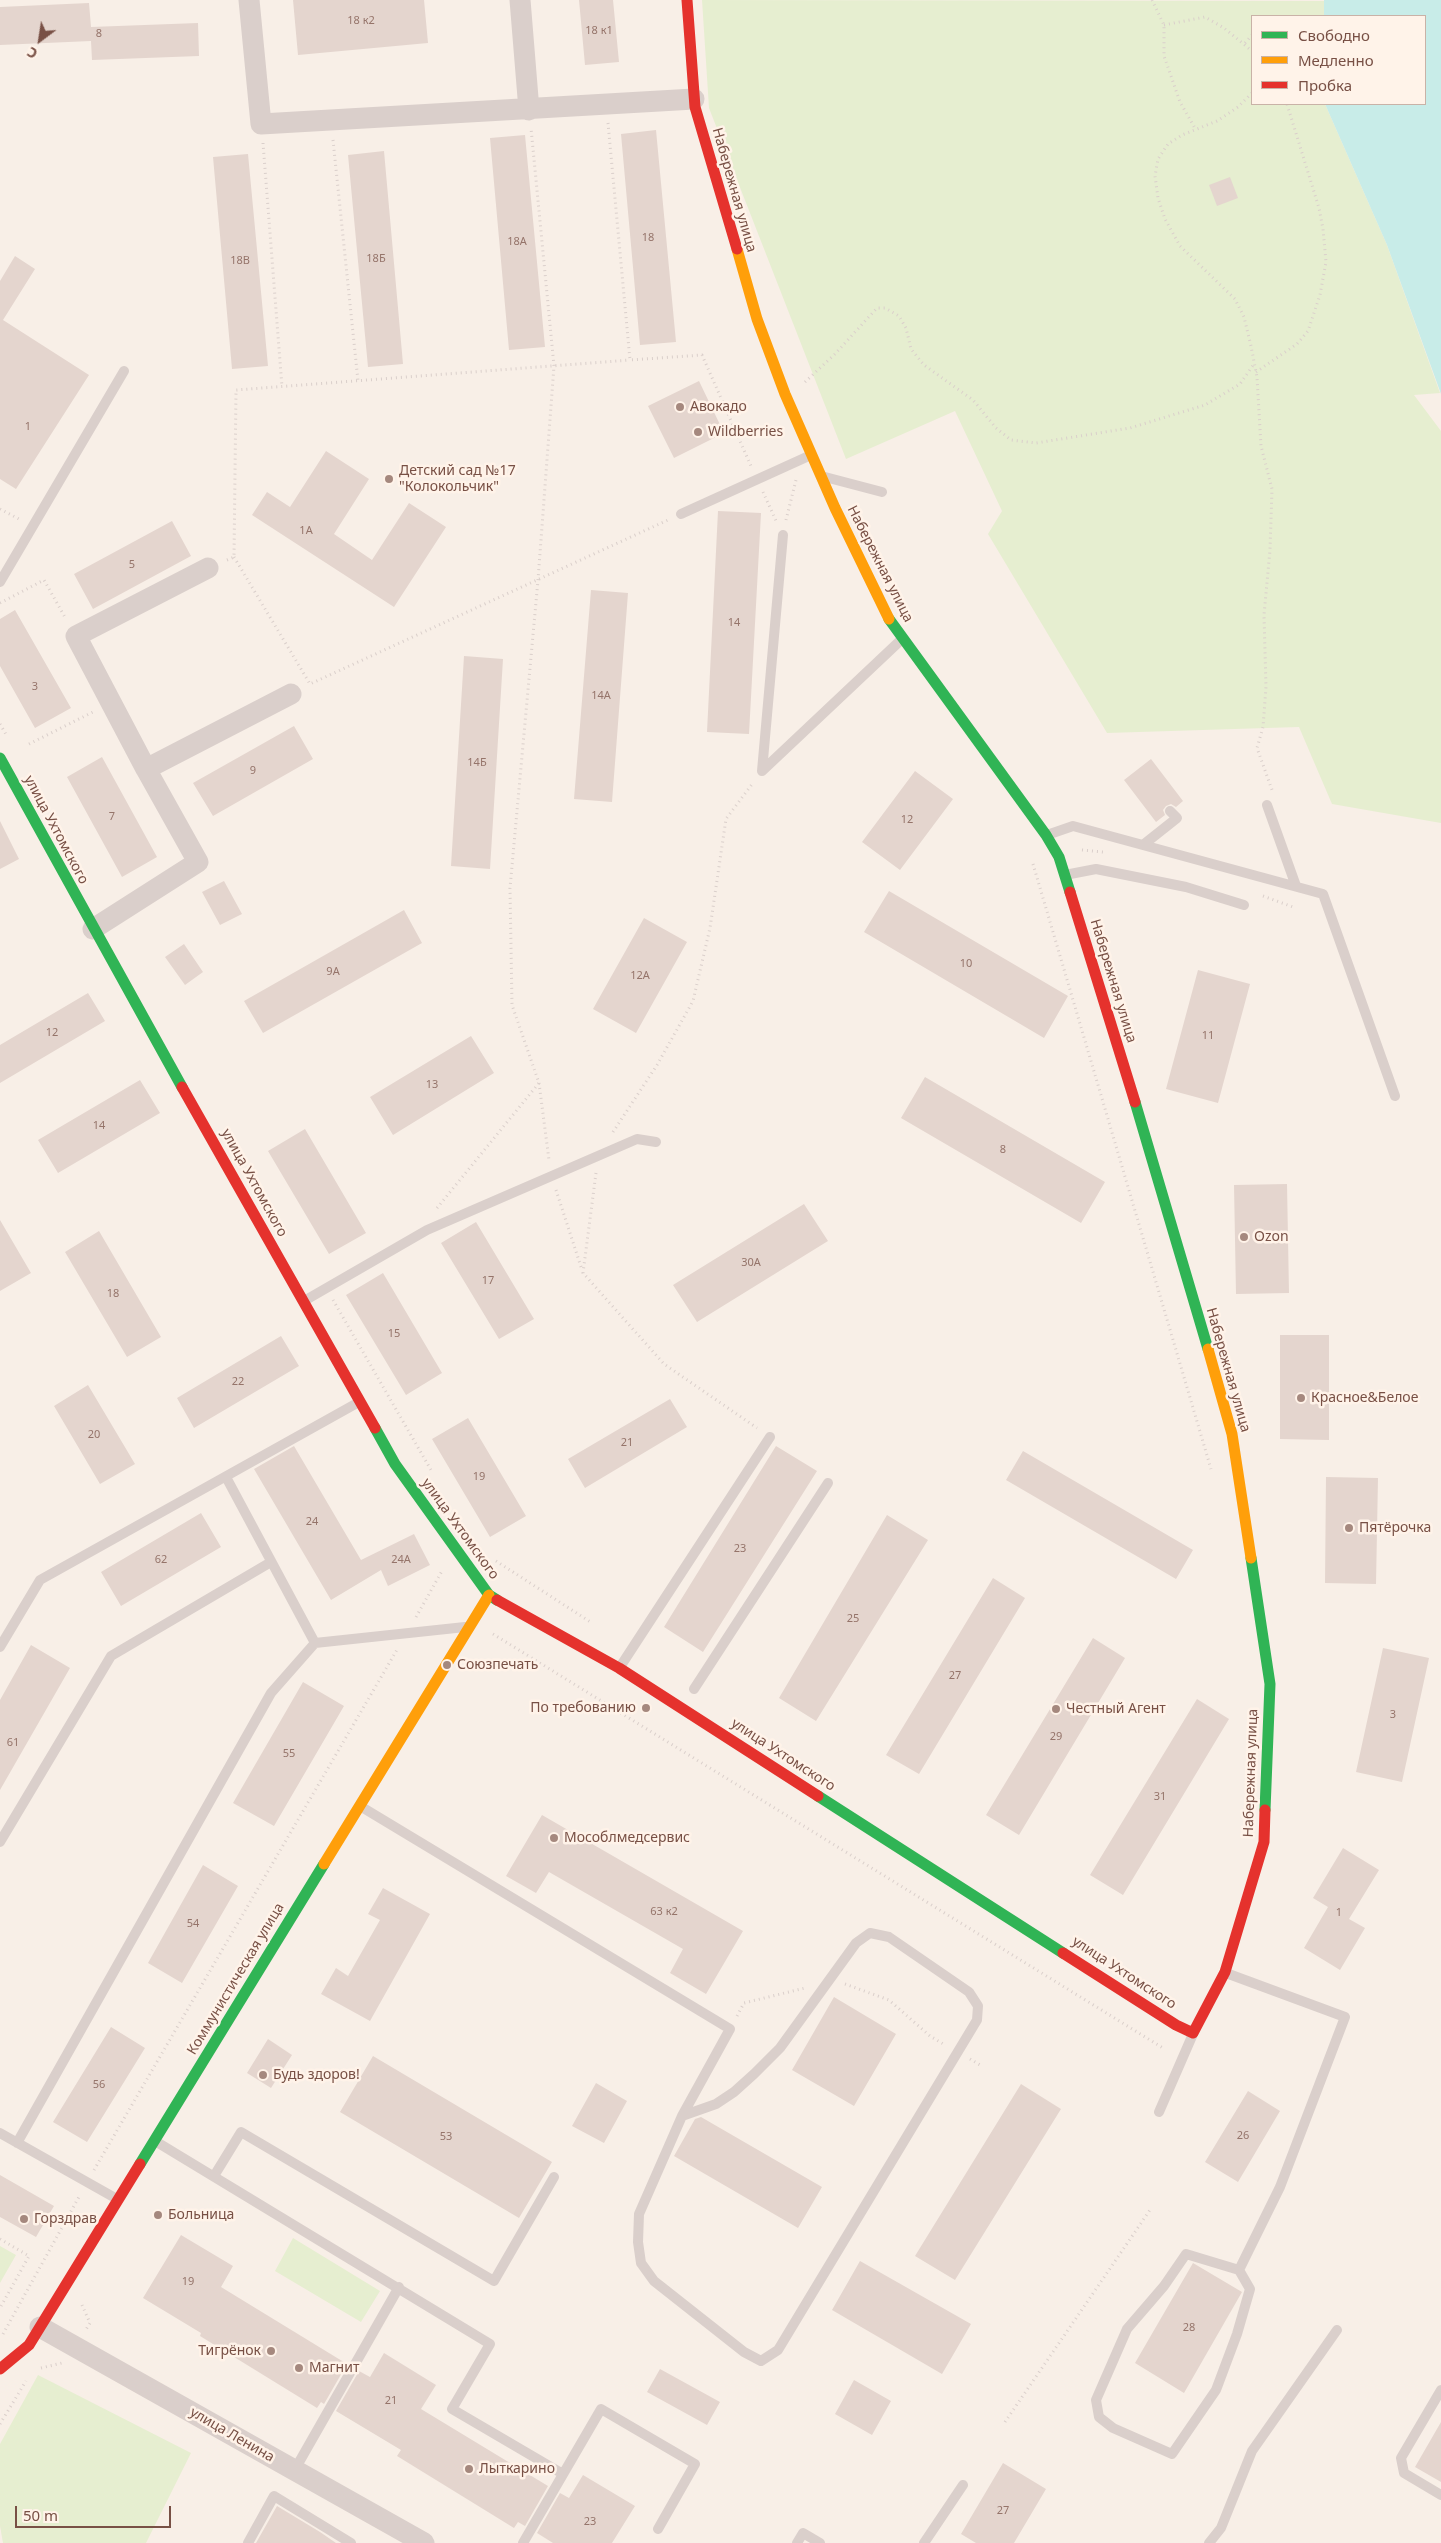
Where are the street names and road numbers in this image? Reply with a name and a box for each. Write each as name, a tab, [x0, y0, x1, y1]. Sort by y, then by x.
street label: Набережная улица	[708, 126, 760, 254]
street label: Набережная улица	[843, 503, 917, 625]
street label: улица Ухтомского	[20, 773, 92, 887]
street label: Набережная улица	[1086, 917, 1140, 1045]
street label: улица Ухтомского	[217, 1126, 291, 1240]
street label: Набережная улица	[1202, 1306, 1254, 1434]
street label: улица Ухтомского	[418, 1475, 502, 1583]
street label: Набережная улица	[1240, 1708, 1262, 1838]
street label: улица Ухтомского	[728, 1715, 838, 1795]
street label: Коммунистическая улица	[184, 1900, 288, 2058]
street label: улица Ухтомского	[1069, 1933, 1179, 2013]
street label: улица Ленина	[187, 2404, 277, 2466]

